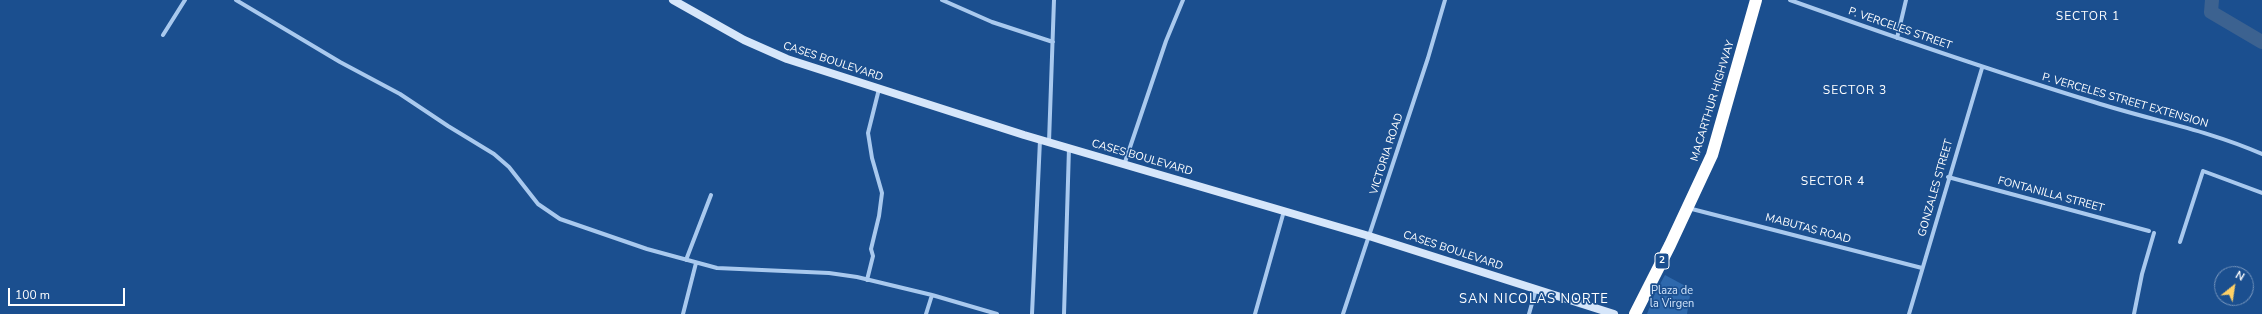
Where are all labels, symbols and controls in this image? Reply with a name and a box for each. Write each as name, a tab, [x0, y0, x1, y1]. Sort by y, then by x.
street label: P. VERCELES STREET	[1847, 5, 1953, 53]
district label: SECTOR 1	[2056, 10, 2120, 24]
street label: MACARTHUR HIGHWAY	[1688, 39, 1738, 163]
street label: CASES BOULEVARD	[781, 40, 885, 84]
street label: P. VERCELES STREET EXTENSION	[2040, 71, 2210, 131]
district label: SECTOR 3	[1823, 84, 1887, 98]
street label: VICTORIA ROAD	[1368, 112, 1406, 196]
street label: CASES BOULEVARD	[1090, 137, 1194, 179]
street label: GONZALES STREET	[1916, 138, 1956, 238]
street label: FONTANILLA STREET	[1996, 174, 2106, 216]
district label: SECTOR 4	[1801, 175, 1865, 189]
street label: MABUTAS ROAD	[1764, 211, 1852, 247]
street label: CASES BOULEVARD	[1401, 229, 1505, 273]
road number: 2	[1655, 253, 1669, 269]
north arrow	[2214, 266, 2254, 306]
text: N	[2232, 267, 2247, 285]
scale bar	[10, 280, 127, 306]
park label: Plaza de la Virgen	[1650, 284, 1694, 310]
text: 100 m	[15, 287, 50, 303]
district label: SAN NICOLAS NORTE	[1459, 292, 1609, 308]

